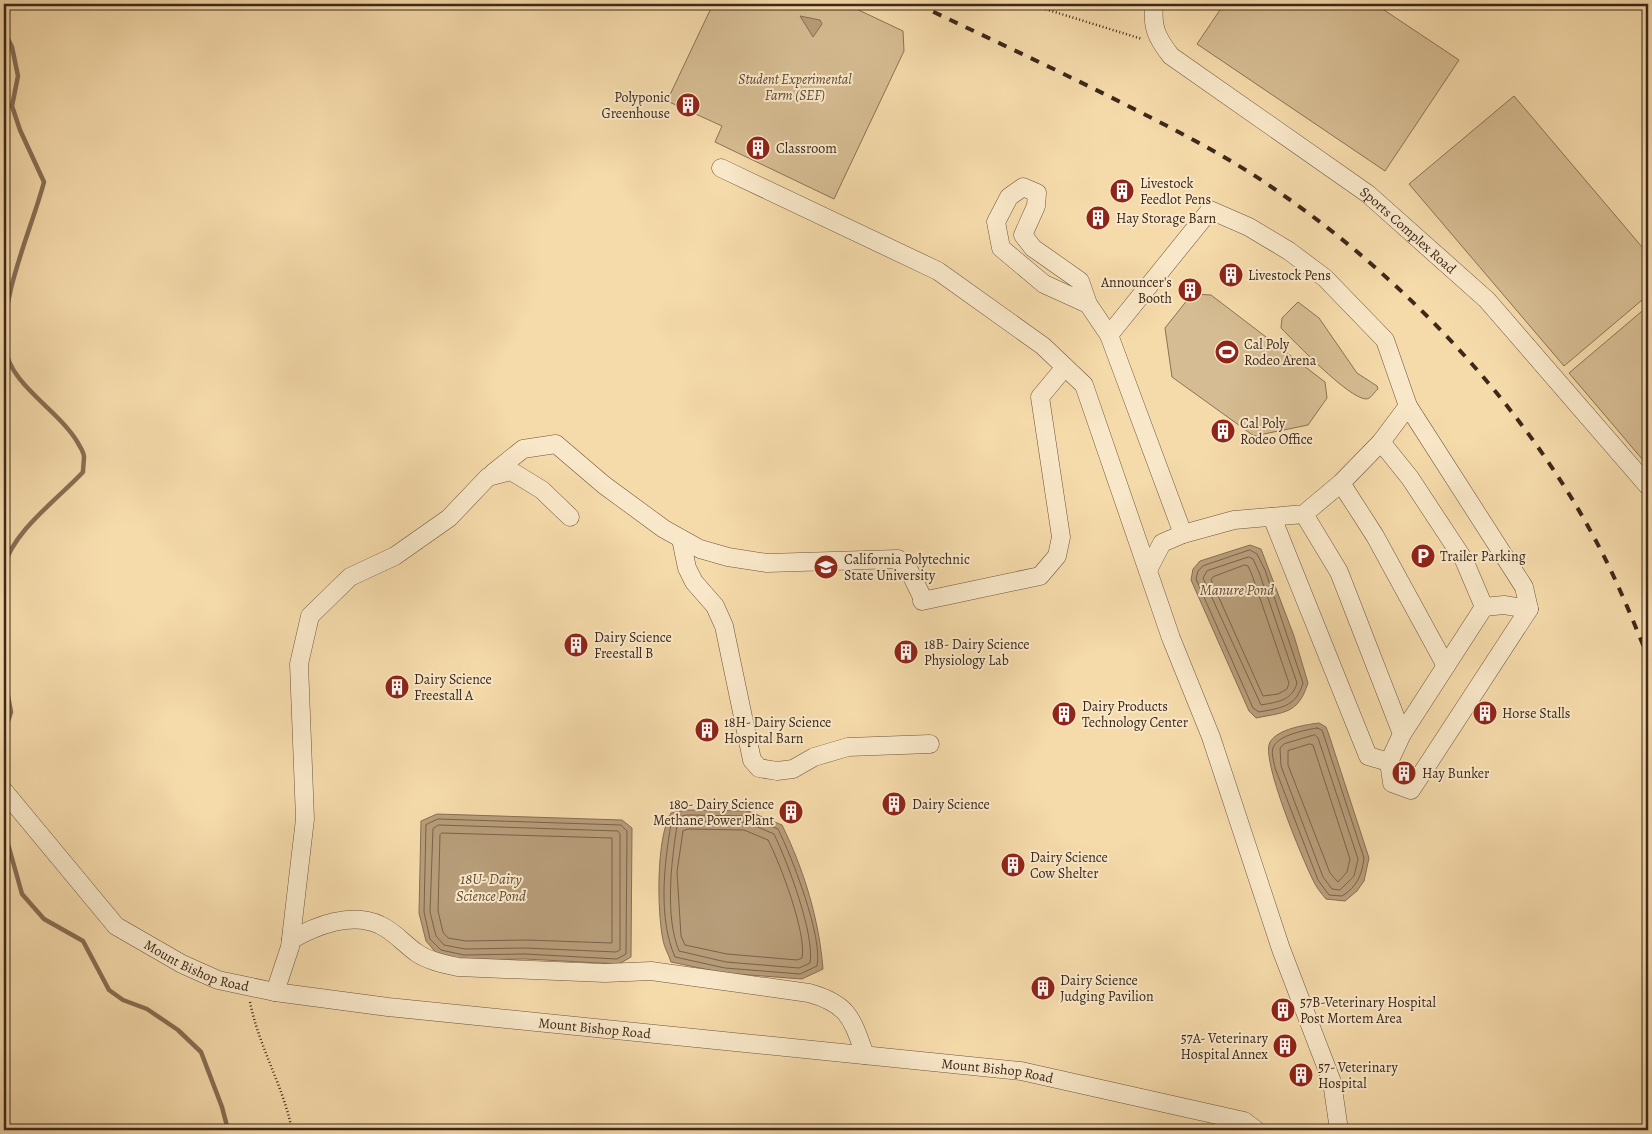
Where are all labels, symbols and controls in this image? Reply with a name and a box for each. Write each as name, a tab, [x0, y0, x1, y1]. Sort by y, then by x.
park label: Student Experimental Farm (SEF)	[738, 70, 852, 105]
place label: Polyponic Greenhouse	[602, 88, 670, 123]
building icon: Polyponic Greenhouse	[675, 92, 701, 118]
building icon: Classroom	[745, 135, 771, 161]
place label: Classroom	[776, 139, 837, 158]
place label: Livestock Feedlot Pens	[1140, 174, 1211, 209]
building icon: Livestock Feedlot Pens	[1109, 178, 1135, 204]
street label: Sports Complex Road	[1356, 182, 1460, 278]
building icon: Hay Storage Barn	[1085, 205, 1111, 231]
place label: Hay Storage Barn	[1116, 209, 1217, 228]
building icon: Livestock Pens	[1218, 262, 1244, 288]
place label: Livestock Pens	[1248, 266, 1331, 285]
place label: Announcer's Booth	[1100, 273, 1173, 308]
building icon: Announcer's Booth	[1177, 277, 1203, 303]
place label: Cal Poly Rodeo Arena	[1244, 335, 1317, 370]
sports icon: Cal Poly Rodeo Arena	[1214, 339, 1240, 365]
place label: Cal Poly Rodeo Office	[1240, 414, 1313, 449]
building icon: Cal Poly Rodeo Office	[1210, 418, 1236, 444]
parking icon: Trailer Parking	[1410, 543, 1436, 569]
place label: Trailer Parking	[1440, 547, 1526, 566]
place label: California Polytechnic State University	[844, 550, 970, 585]
school or university icon: California Polytechnic State University	[813, 554, 839, 580]
water label: Manure Pond	[1200, 580, 1274, 600]
place label: Dairy Science Freestall B	[594, 628, 672, 663]
building icon: Dairy Science Freestall B	[563, 632, 589, 658]
place label: 18B- Dairy Science Physiology Lab	[924, 635, 1030, 670]
building icon: 18B- Dairy Science Physiology Lab	[893, 639, 919, 665]
place label: Dairy Science Freestall A	[414, 670, 492, 705]
building icon: Dairy Science Freestall A	[384, 674, 410, 700]
place label: Dairy Products Technology Center	[1082, 697, 1189, 732]
building icon: Horse Stalls	[1472, 700, 1498, 726]
building icon: Dairy Products Technology Center	[1051, 701, 1077, 727]
place label: Horse Stalls	[1502, 704, 1570, 723]
place label: 18H- Dairy Science Hospital Barn	[724, 713, 831, 748]
building icon: 18H- Dairy Science Hospital Barn	[694, 717, 720, 743]
building icon: Hay Bunker	[1391, 760, 1417, 786]
place label: Hay Bunker	[1422, 764, 1490, 783]
building icon: Dairy Science	[881, 791, 907, 817]
place label: 180- Dairy Science Methane Power Plant	[653, 795, 774, 830]
place label: Dairy Science	[912, 795, 990, 814]
building icon: 180- Dairy Science Methane Power Plant	[778, 799, 804, 825]
place label: Dairy Science Cow Shelter	[1030, 848, 1108, 883]
building icon: Dairy Science Cow Shelter	[1000, 852, 1026, 878]
water label: 18U- Dairy Science Pond	[456, 869, 526, 906]
street label: Mount Bishop Road	[141, 935, 251, 996]
place label: Dairy Science Judging Pavilion	[1060, 971, 1154, 1006]
building icon: Dairy Science Judging Pavilion	[1030, 975, 1056, 1001]
place label: 57B-Veterinary Hospital Post Mortem Area	[1300, 993, 1437, 1028]
building icon: 57B-Veterinary Hospital Post Mortem Area	[1270, 997, 1296, 1023]
street label: Mount Bishop Road	[538, 1013, 652, 1044]
place label: 57A- Veterinary Hospital Annex	[1181, 1029, 1269, 1064]
building icon: 57A- Veterinary Hospital Annex	[1272, 1033, 1298, 1059]
street label: Mount Bishop Road	[941, 1054, 1056, 1088]
place label: 57- Veterinary Hospital	[1318, 1058, 1398, 1093]
building icon: 57- Veterinary Hospital	[1288, 1062, 1314, 1088]

